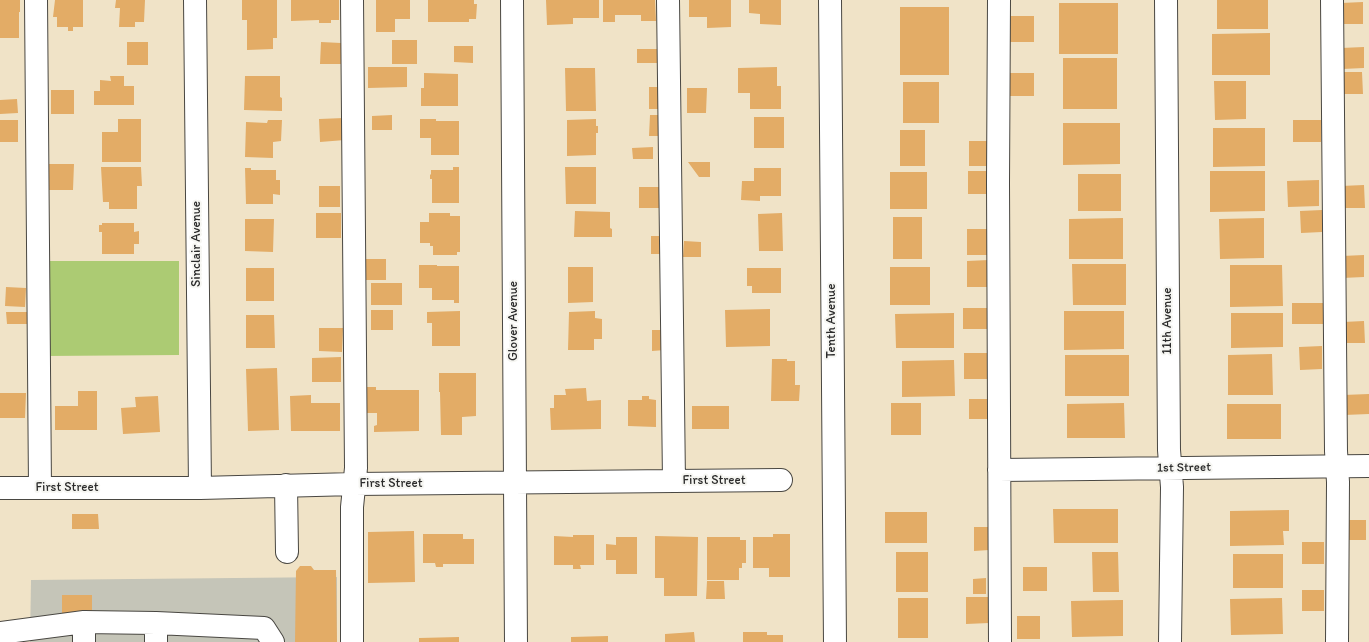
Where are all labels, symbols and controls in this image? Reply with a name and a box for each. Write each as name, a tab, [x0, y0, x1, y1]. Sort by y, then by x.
street label: Sinclair Avenue	[189, 201, 205, 287]
street label: Glover Avenue	[506, 281, 522, 361]
street label: Tenth Avenue	[824, 284, 840, 358]
street label: 11th Avenue	[1160, 287, 1176, 355]
street label: 1st Street	[1157, 460, 1211, 476]
street label: First Street	[682, 473, 746, 489]
street label: First Street	[359, 476, 423, 492]
street label: First Street	[35, 480, 99, 496]

